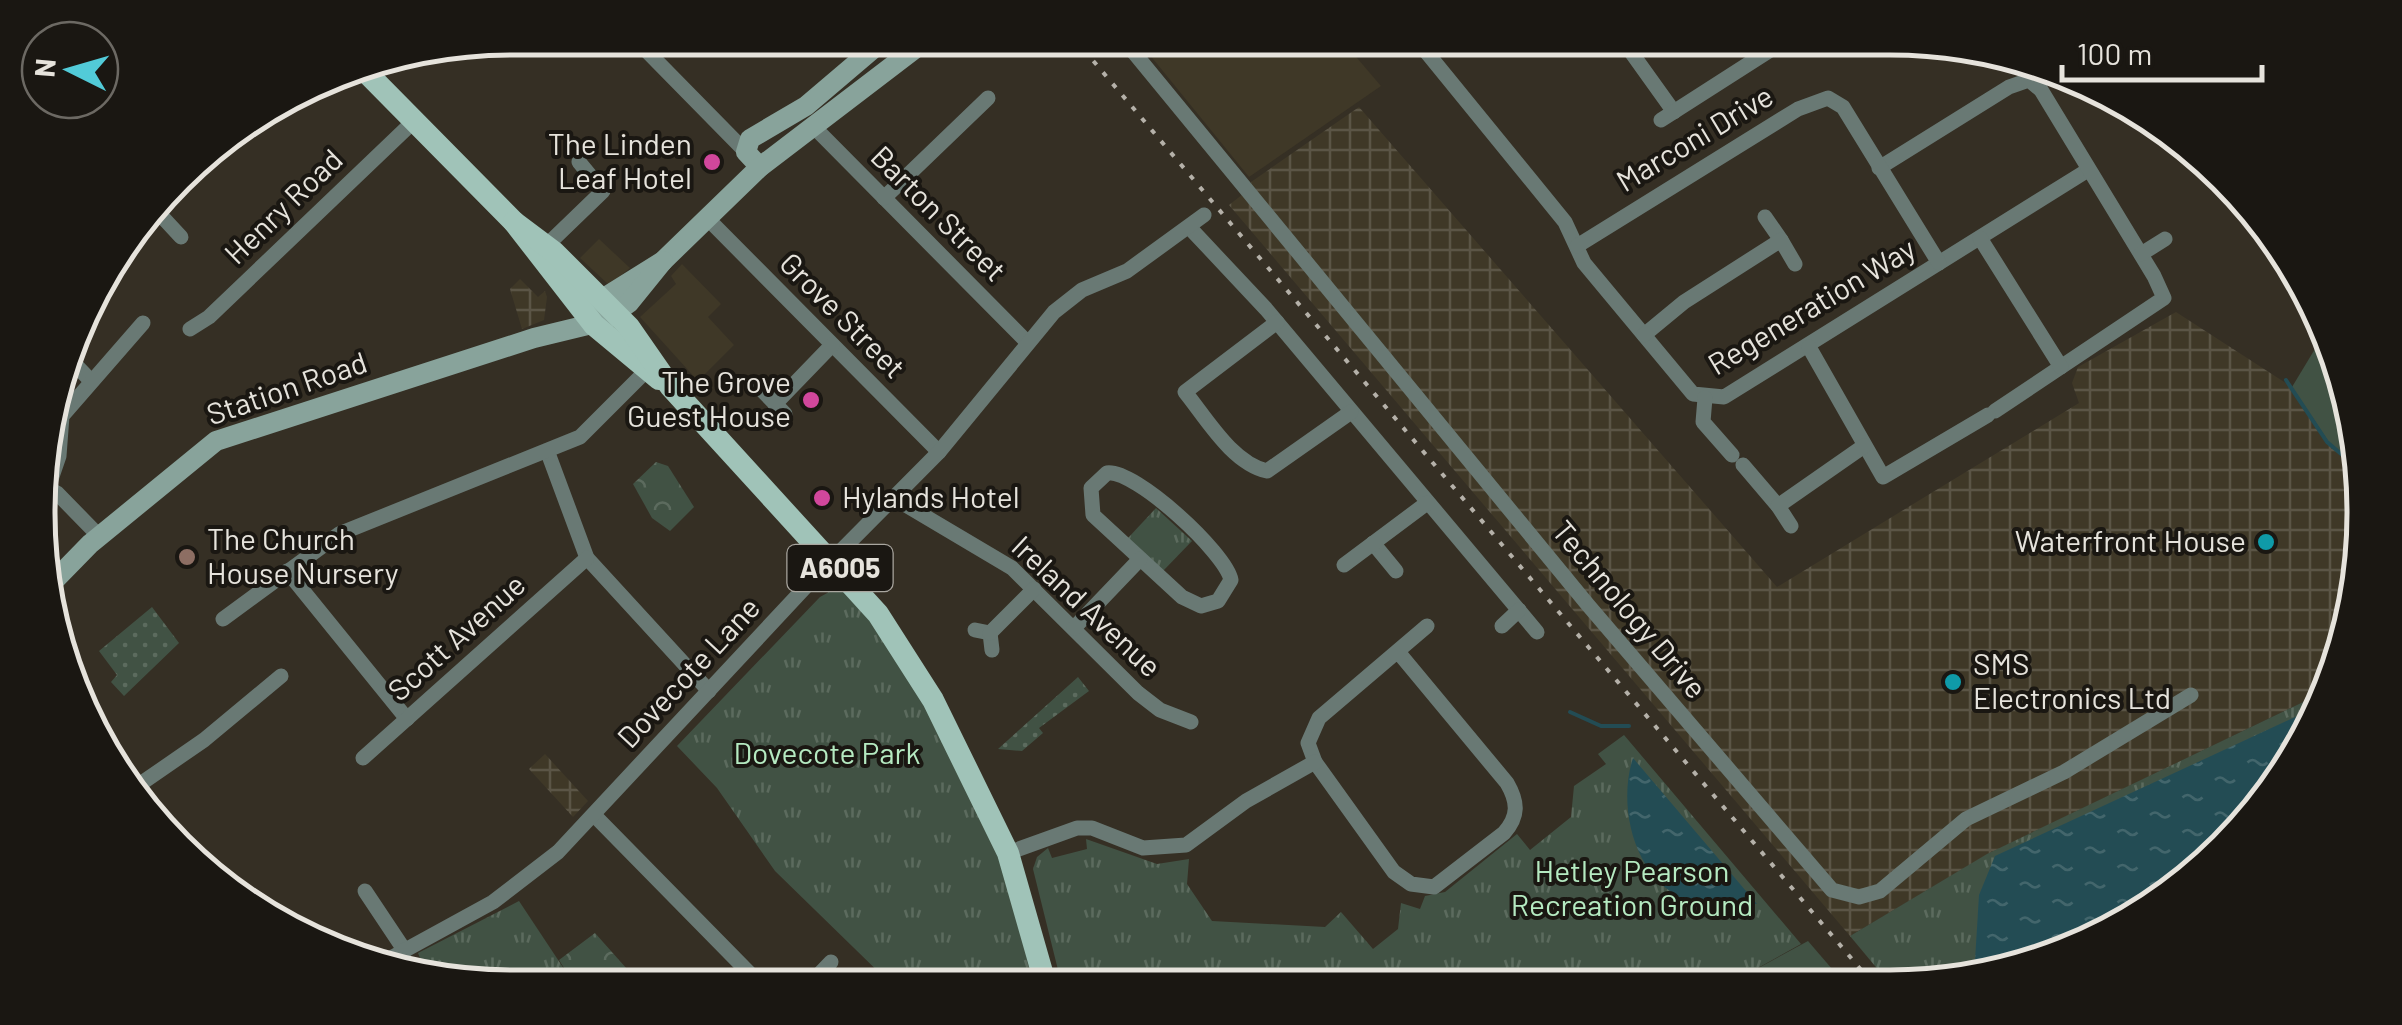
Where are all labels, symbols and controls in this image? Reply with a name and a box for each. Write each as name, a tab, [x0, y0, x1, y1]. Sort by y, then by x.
north arrow	[20, 20, 120, 120]
scale bar	[2062, 20, 2262, 82]
text: 100 m	[2077, 35, 2152, 71]
text: N	[26, 57, 62, 78]
street label: Marconi Drive	[1609, 77, 1779, 198]
place label: The Linden Leaf Hotel	[548, 125, 692, 195]
street label: Barton Street	[864, 138, 1014, 288]
street label: Henry Road	[216, 141, 349, 271]
marker: The Linden Leaf Hotel	[701, 151, 723, 173]
street label: Regeneration Way	[1701, 229, 1921, 381]
street label: Grove Street	[773, 244, 914, 385]
street label: Station Road	[202, 343, 371, 431]
place label: The Grove Guest House	[627, 363, 791, 433]
marker: The Grove Guest House	[800, 389, 822, 411]
place label: Hylands Hotel	[842, 478, 1020, 514]
marker: Hylands Hotel	[811, 487, 833, 509]
street label: Technology Drive	[1546, 512, 1715, 705]
place label: The Church House Nursery	[207, 520, 399, 590]
place label: Waterfront House	[2015, 522, 2246, 558]
street label: Ireland Avenue	[1005, 527, 1169, 684]
marker: Waterfront House	[2255, 531, 2277, 553]
road number: A6005	[788, 545, 892, 591]
marker: The Church House Nursery	[176, 546, 198, 568]
street label: Scott Avenue	[380, 565, 532, 708]
street label: Dovecote Lane	[609, 589, 766, 754]
place label: SMS Electronics Ltd	[1973, 645, 2171, 715]
marker: SMS Electronics Ltd	[1942, 671, 1964, 693]
park label: Dovecote Park	[733, 734, 921, 770]
park label: Hetley Pearson Recreation Ground	[1511, 852, 1753, 922]

